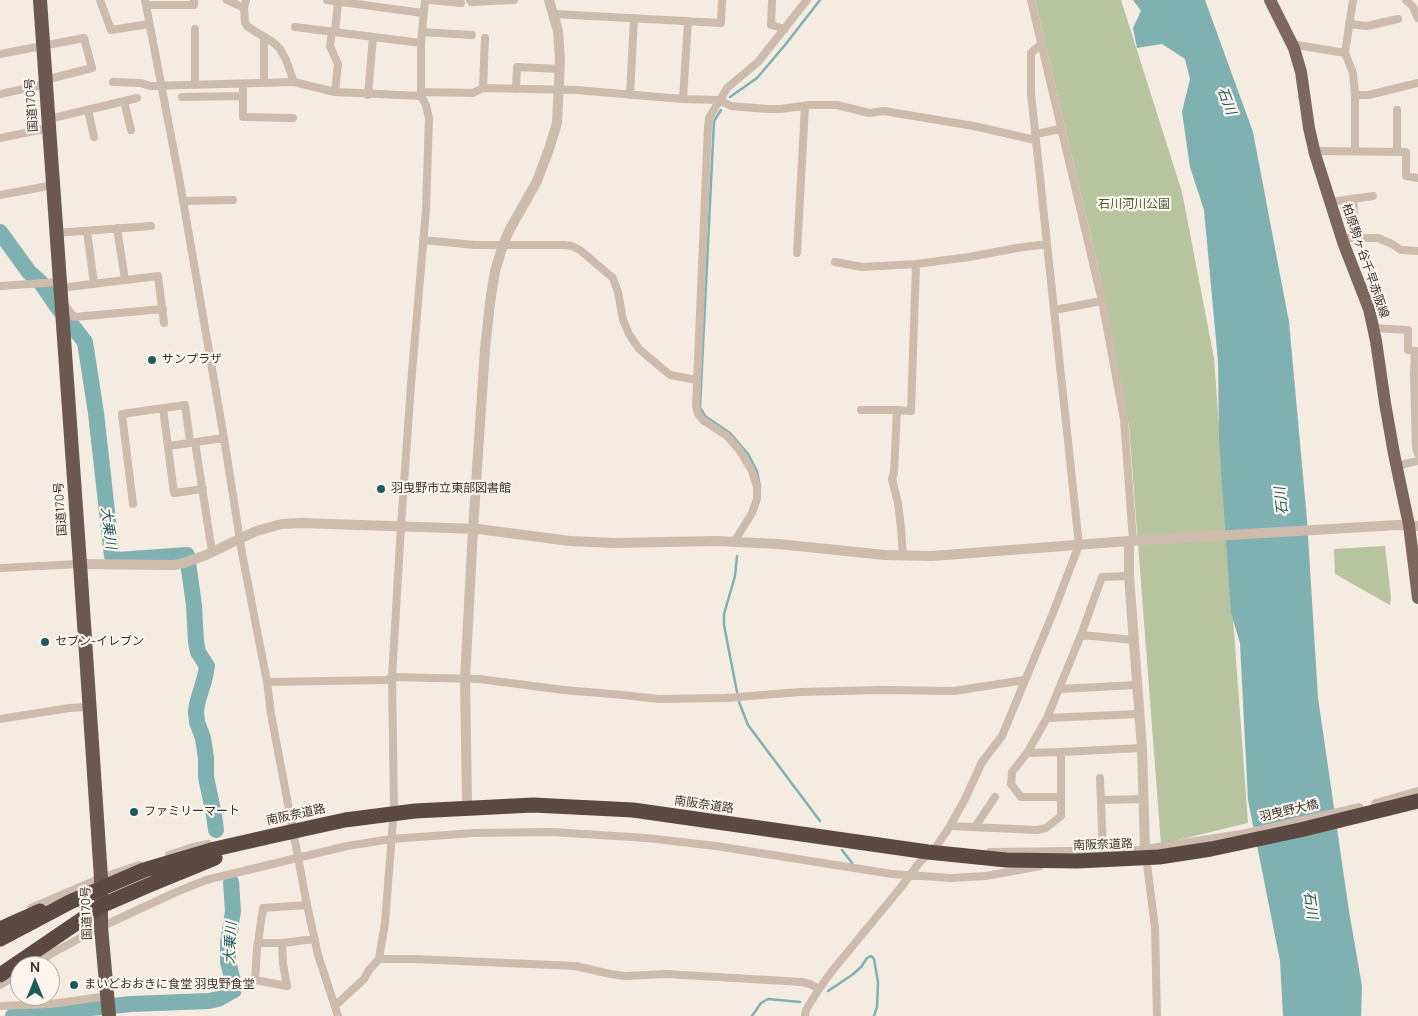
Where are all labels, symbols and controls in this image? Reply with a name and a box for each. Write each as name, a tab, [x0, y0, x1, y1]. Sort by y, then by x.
street label: 国道170号	[23, 78, 41, 132]
water label: 石川	[1213, 85, 1239, 117]
park label: 石川河川公園	[1098, 198, 1170, 212]
street label: 柏原駒ヶ谷千早赤阪線	[1339, 202, 1391, 320]
place label: サンプラザ	[162, 353, 222, 367]
marker: サンプラザ	[146, 354, 158, 366]
street label: 国道170号	[52, 482, 70, 536]
place label: 羽曳野市立東部図書館	[391, 482, 511, 496]
marker: 羽曳野市立東部図書館	[375, 483, 387, 495]
water label: 石川	[1272, 486, 1292, 516]
water label: 大乗川	[97, 506, 119, 550]
place label: セブン-イレブン	[55, 635, 144, 649]
marker: セブン-イレブン	[39, 636, 51, 648]
street label: 南阪奈道路	[673, 794, 735, 816]
street label: 羽曳野大橋	[1258, 797, 1320, 825]
street label: 南阪奈道路	[265, 802, 327, 828]
place label: ファミリーマート	[144, 805, 240, 819]
marker: ファミリーマート	[128, 806, 140, 818]
street label: 南阪奈道路	[1073, 837, 1133, 853]
street label: 国道170号	[79, 886, 95, 940]
water label: 石川	[1300, 890, 1320, 920]
water label: 大乗川	[222, 922, 240, 964]
north arrow	[10, 956, 60, 1006]
text: N	[30, 957, 40, 976]
place label: まいどおおきに食堂 羽曳野食堂	[84, 978, 254, 992]
marker: まいどおおきに食堂 羽曳野食堂	[68, 979, 80, 991]

